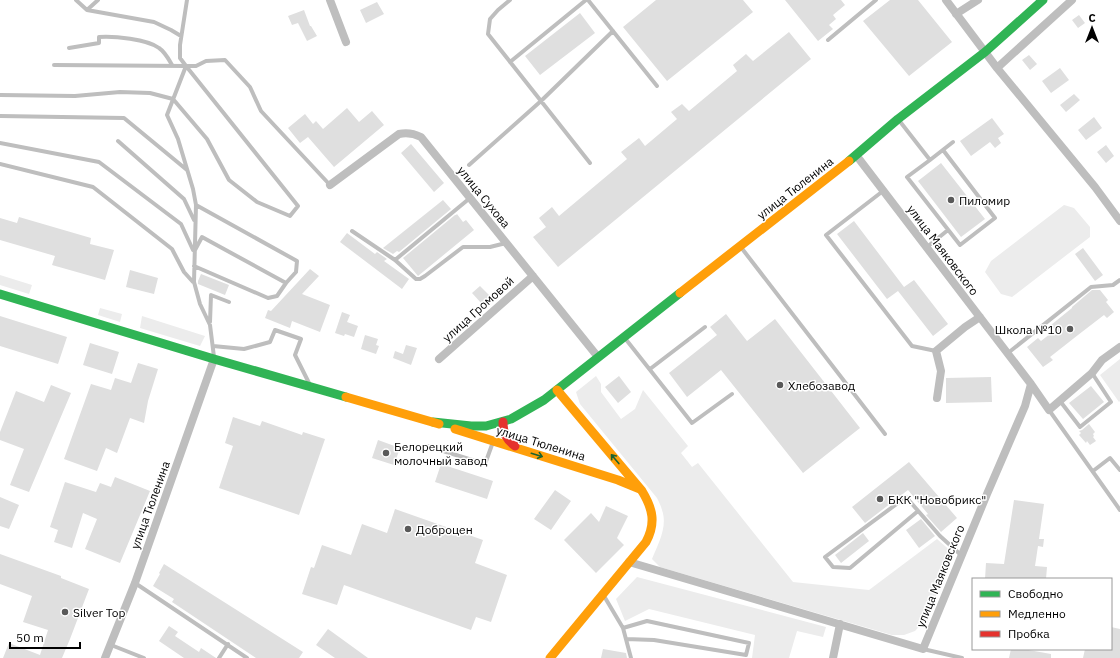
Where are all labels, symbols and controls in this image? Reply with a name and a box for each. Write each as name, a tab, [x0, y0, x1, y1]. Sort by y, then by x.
north arrow	[1072, 8, 1112, 48]
text: С	[1088, 11, 1096, 25]
street label: улица Тюленина	[754, 153, 837, 222]
street label: улица Сухова	[455, 163, 514, 231]
place label: Пиломир	[959, 193, 1010, 208]
marker: Пиломир	[946, 195, 956, 205]
street label: улица Маяковского	[904, 202, 982, 298]
street label: улица Громовой	[439, 273, 517, 345]
place label: Школа №10	[995, 322, 1062, 337]
marker: Школа №10	[1065, 324, 1075, 334]
place label: Хлебозавод	[788, 378, 855, 393]
marker: Хлебозавод	[775, 380, 785, 390]
street label: улица Тюленина	[494, 422, 588, 464]
place label: Белорецкий молочный завод	[394, 439, 488, 468]
marker: Белорецкий молочный завод	[381, 448, 391, 458]
one-way arrow	[530, 452, 543, 459]
one-way arrow	[611, 454, 620, 465]
street label: улица Тюленина	[127, 458, 173, 551]
place label: БКК "Новобрикс"	[888, 492, 986, 507]
marker: БКК "Новобрикс"	[875, 494, 885, 504]
place label: Доброцен	[416, 522, 473, 537]
street label: улица Маяковского	[913, 522, 968, 630]
marker: Доброцен	[403, 524, 413, 534]
legend	[972, 578, 1112, 650]
text: Свободно	[1008, 586, 1064, 601]
place label: Silver Top	[73, 605, 126, 620]
text: Медленно	[1008, 606, 1066, 621]
marker: Silver Top	[60, 607, 70, 617]
scale bar	[10, 624, 80, 650]
text: Пробка	[1008, 626, 1050, 641]
text: 50 m	[16, 630, 44, 645]

